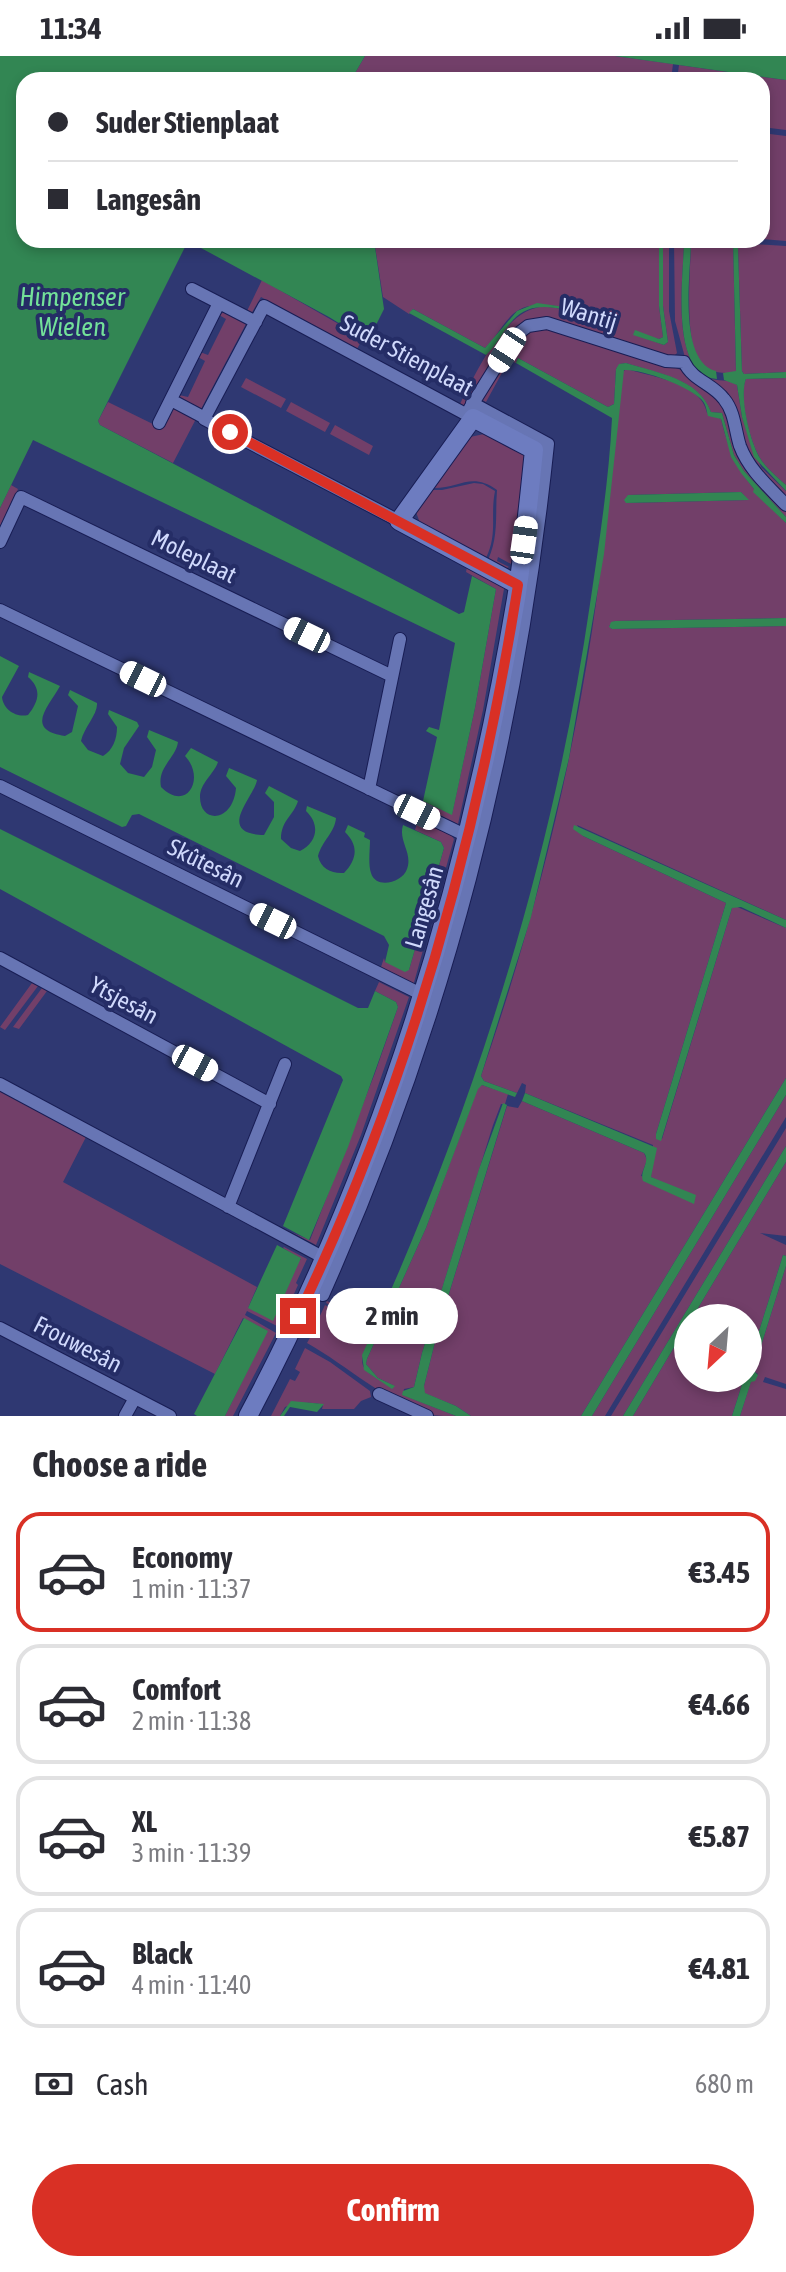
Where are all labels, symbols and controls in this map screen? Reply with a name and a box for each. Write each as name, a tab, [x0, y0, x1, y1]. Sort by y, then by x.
text: 11:34	[40, 11, 102, 45]
text: Suder Stienplaat	[96, 105, 279, 139]
text: Langesân	[96, 182, 201, 216]
water label: Himpenser Wielen	[19, 282, 126, 342]
street label: Wantij	[558, 293, 620, 335]
street label: Suder Stienplaat	[336, 309, 478, 401]
car	[484, 323, 530, 377]
route start	[212, 414, 248, 450]
car	[509, 515, 539, 565]
street label: Moleplaat	[147, 524, 241, 588]
car	[280, 614, 334, 656]
car	[116, 658, 170, 700]
car	[390, 791, 444, 833]
street label: Skûtesân	[164, 833, 248, 893]
street label: Langesân	[399, 863, 449, 951]
car	[246, 900, 300, 942]
street label: Ytsjesân	[85, 971, 163, 1029]
car	[168, 1041, 222, 1085]
callout: 2 min	[326, 1288, 458, 1344]
route end	[280, 1298, 316, 1334]
text: 2 min	[365, 1301, 419, 1331]
north arrow	[674, 1304, 762, 1392]
map controls	[674, 1304, 762, 1392]
street label: Frouwesân	[29, 1310, 127, 1378]
text: Choose a ride	[32, 1443, 207, 1485]
icon: car	[36, 1536, 108, 1608]
text: Economy	[132, 1540, 233, 1574]
text: €3.45	[689, 1555, 750, 1589]
text: 1 min · 11:37	[132, 1574, 251, 1604]
icon: car	[36, 1668, 108, 1740]
text: Comfort	[132, 1672, 221, 1706]
text: €4.66	[689, 1687, 750, 1721]
text: 2 min · 11:38	[132, 1706, 251, 1736]
icon: car	[36, 1800, 108, 1872]
text: XL	[132, 1804, 157, 1838]
text: €5.87	[689, 1819, 750, 1853]
text: 3 min · 11:39	[132, 1838, 251, 1868]
icon: car	[36, 1932, 108, 2004]
text: Black	[132, 1936, 192, 1970]
text: €4.81	[689, 1951, 750, 1985]
text: 4 min · 11:40	[132, 1970, 251, 2000]
icon: cash	[32, 2062, 76, 2106]
text: Cash	[96, 2067, 149, 2101]
text: 680 m	[695, 2069, 754, 2099]
button: Confirm	[32, 2164, 754, 2256]

